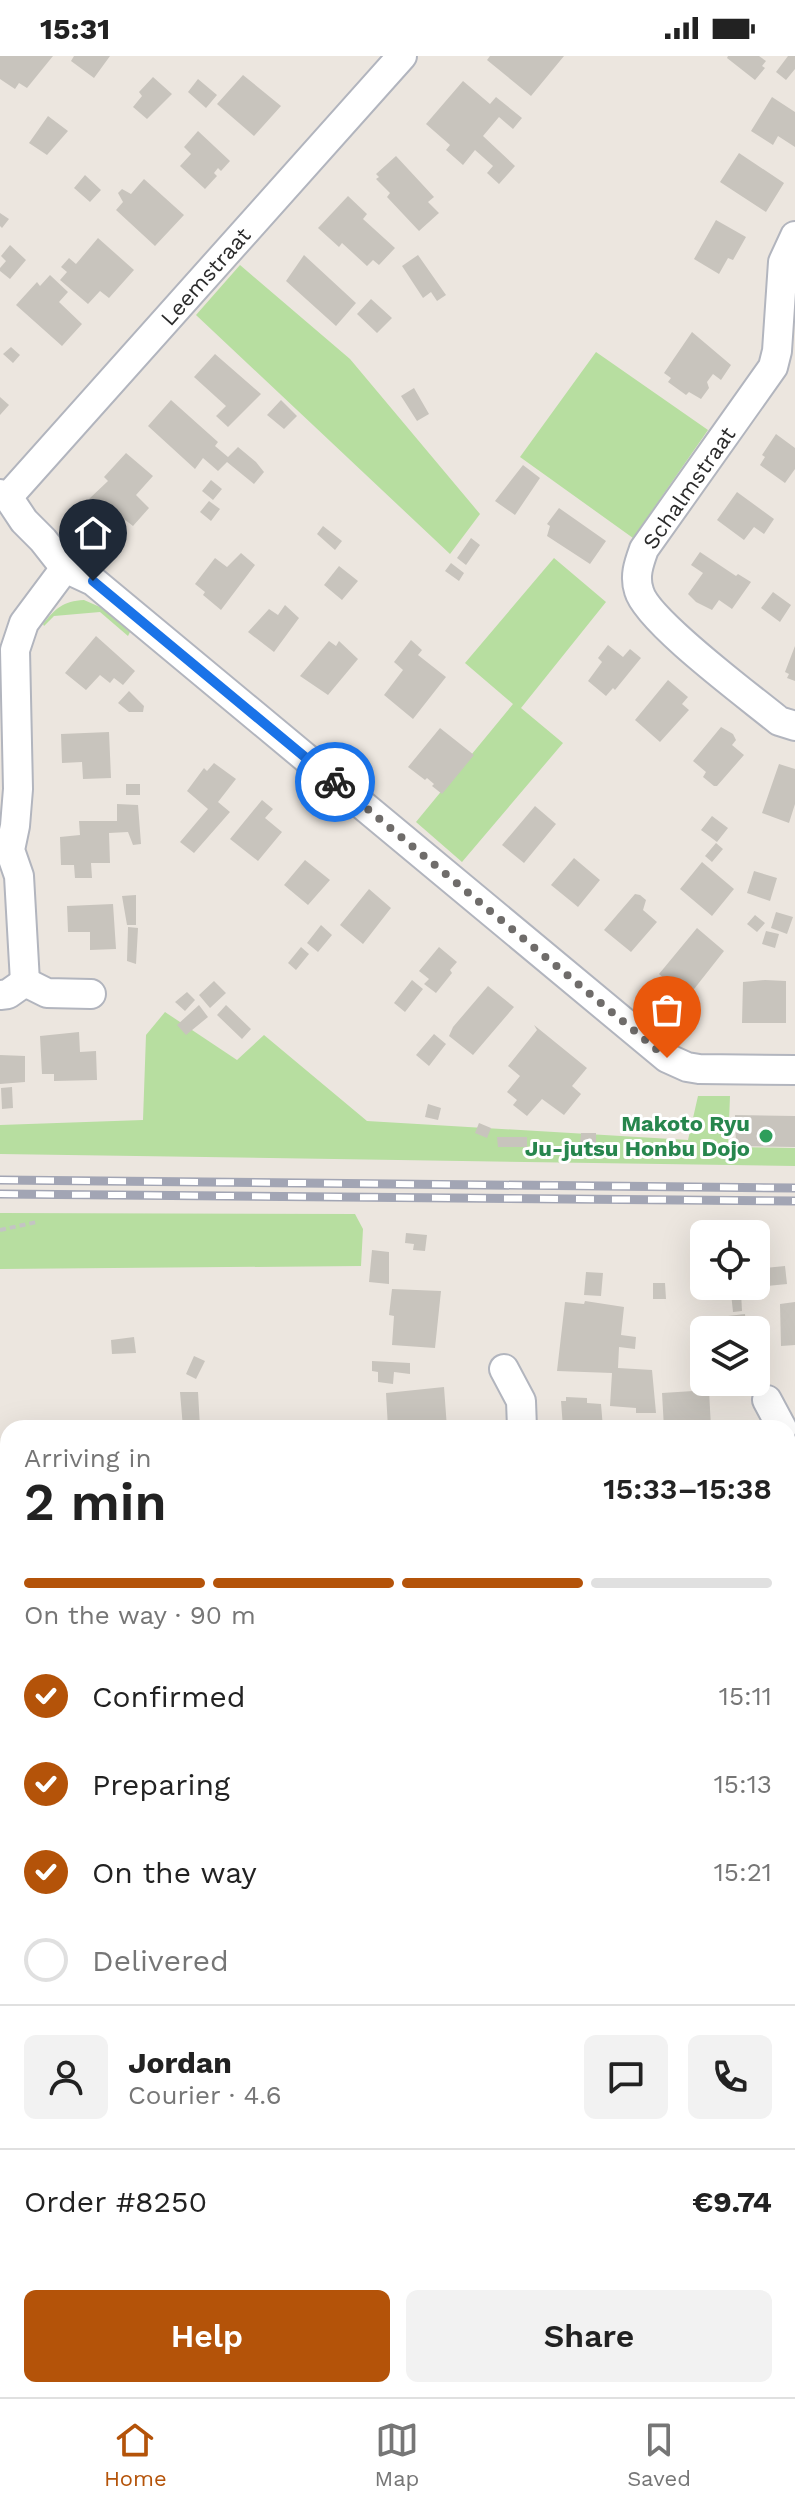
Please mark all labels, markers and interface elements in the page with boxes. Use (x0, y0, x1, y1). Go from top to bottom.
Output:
text: 15:31 (40, 11, 110, 46)
street label: Leemstraat (155, 222, 255, 330)
street label: Schalmstraat (638, 422, 740, 554)
pin (59, 499, 127, 581)
icon: home (71, 511, 115, 555)
courier (295, 742, 375, 822)
icon: bike (313, 760, 357, 804)
pin (633, 976, 701, 1058)
icon: bag (645, 988, 689, 1032)
place label: Makoto Ryu Ju-jutsu Honbu Dojo (525, 1111, 750, 1161)
marker: Makoto Ryu Ju-jutsu Honbu Dojo (757, 1127, 775, 1145)
map controls (690, 1220, 770, 1396)
button: locate (690, 1220, 770, 1300)
button: layers (690, 1316, 770, 1396)
text: Arriving in (24, 1443, 152, 1473)
text: 15:33–15:38 (603, 1471, 772, 1506)
text: 2 min (24, 1472, 167, 1533)
text: On the way · 90 m (24, 1600, 256, 1630)
icon: check (24, 1674, 68, 1718)
text: Confirmed (92, 1679, 246, 1714)
text: 15:11 (719, 1681, 772, 1711)
icon: check (24, 1762, 68, 1806)
text: Preparing (92, 1767, 230, 1802)
text: 15:13 (714, 1769, 772, 1799)
icon: check (24, 1850, 68, 1894)
text: On the way (92, 1855, 257, 1890)
text: 15:21 (714, 1857, 772, 1887)
text: Delivered (92, 1943, 229, 1978)
button: person (24, 2035, 108, 2119)
button: chat (584, 2035, 668, 2119)
button: phone (688, 2035, 772, 2119)
text: Jordan (128, 2045, 232, 2080)
text: Courier · 4.6 (128, 2080, 282, 2110)
text: Order #8250 (24, 2184, 207, 2219)
text: €9.74 (692, 2184, 772, 2219)
button: Help (24, 2290, 390, 2382)
button: Share (406, 2290, 772, 2382)
tab: Home (104, 2418, 167, 2491)
tab: Map (375, 2418, 419, 2491)
tab: Saved (627, 2418, 691, 2491)

